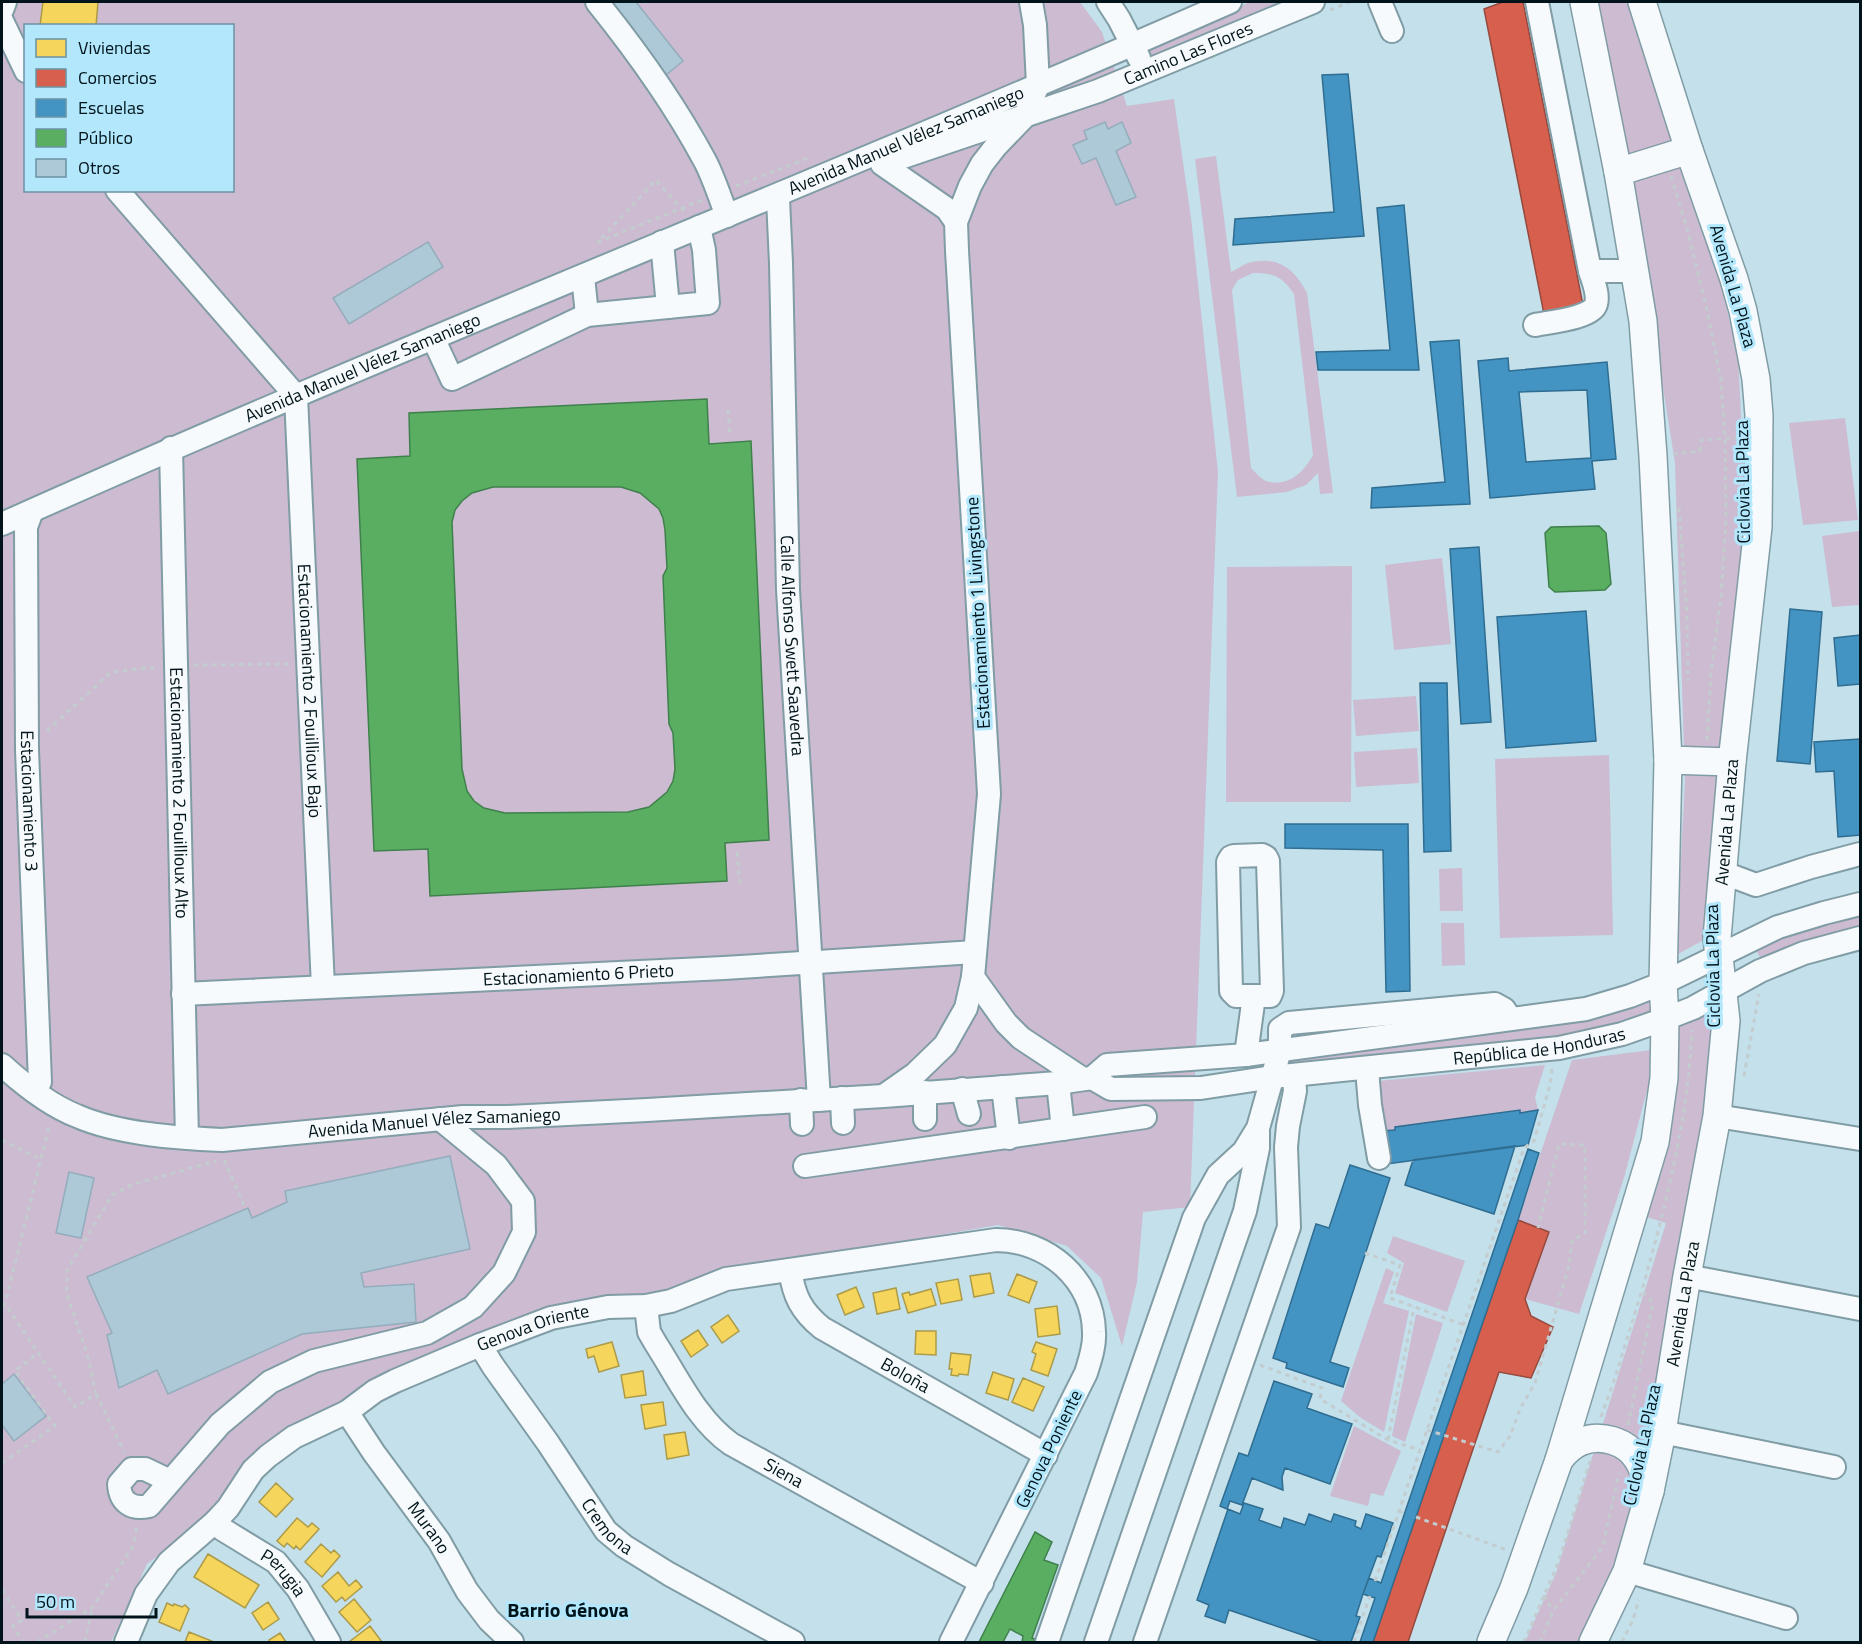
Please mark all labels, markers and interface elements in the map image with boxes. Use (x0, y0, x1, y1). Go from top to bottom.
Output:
street label: Camino Las Flores (1119, 14, 1257, 92)
legend (24, 24, 234, 192)
text: Viviendas (78, 34, 151, 61)
text: Comercios (78, 64, 157, 91)
street label: Avenida Manuel Vélez Samaniego (784, 79, 1028, 202)
text: Escuelas (78, 94, 144, 121)
text: Público (78, 124, 133, 151)
text: Otros (78, 154, 120, 181)
street label: Avenida La Plaza (1703, 221, 1764, 351)
street label: Avenida Manuel Vélez Samaniego (240, 306, 485, 429)
street label: Ciclovia La Plaza (1728, 420, 1757, 544)
street label: Estacionamiento 1 Livingstone (958, 496, 997, 730)
street label: Calle Alfonso Swett Saavedra (774, 535, 812, 757)
street label: Estacionamiento 2 Fouillioux Bajo (291, 563, 329, 819)
street label: Estacionamiento 2 Fouillioux Alto (163, 667, 196, 919)
street label: Estacionamiento 3 (14, 730, 46, 872)
street label: Avenida La Plaza (1708, 758, 1745, 887)
street label: Ciclovia La Plaza (1698, 904, 1727, 1028)
street label: Estacionamiento 6 Prieto (482, 956, 675, 993)
street label: República de Honduras (1452, 1020, 1628, 1072)
street label: Avenida Manuel Vélez Samaniego (307, 1100, 561, 1145)
street label: Avenida La Plaza (1659, 1239, 1706, 1369)
street label: Genova Oriente (473, 1297, 591, 1358)
street label: Boloña (876, 1350, 935, 1400)
street label: Ciclovia La Plaza (1615, 1382, 1668, 1508)
street label: Genova Poniente (1008, 1385, 1089, 1512)
street label: Siena (759, 1451, 808, 1495)
street label: Cremona (575, 1493, 638, 1561)
street label: Murano (401, 1496, 458, 1559)
street label: Perugia (256, 1542, 314, 1601)
scale bar (27, 1581, 156, 1619)
text: 50 m (36, 1588, 75, 1615)
district label: Barrio Génova (507, 1594, 629, 1625)

